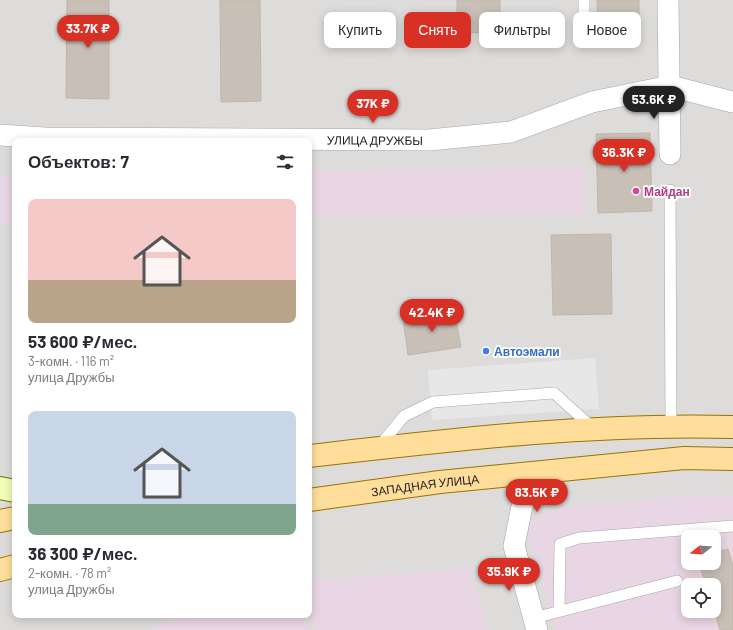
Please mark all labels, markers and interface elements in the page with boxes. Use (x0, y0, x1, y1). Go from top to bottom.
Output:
chip: Купить (324, 12, 396, 48)
chip: Снять (404, 12, 471, 48)
chip: Фильтры (479, 12, 565, 48)
chip: Новое (573, 12, 641, 48)
pin: 33.7K ₽ (51, 15, 125, 49)
text: 33.7K ₽ (66, 20, 110, 36)
pin: 53.6K ₽ (617, 86, 691, 120)
pin: 37K ₽ (345, 90, 401, 124)
text: 53.6K ₽ (632, 91, 676, 107)
text: 37K ₽ (356, 95, 390, 111)
street label: УЛИЦА ДРУЖБЫ (327, 132, 423, 148)
pin: 36.3K ₽ (587, 139, 661, 173)
text: 36.3K ₽ (602, 144, 646, 160)
text: Объектов: 7 (28, 151, 129, 171)
icon: filters (274, 151, 296, 173)
place label: Майдан (644, 184, 690, 199)
marker: Майдан (631, 186, 641, 196)
icon: home (126, 225, 198, 297)
pin: 42.4K ₽ (395, 299, 469, 333)
text: 42.4K ₽ (409, 304, 455, 320)
text: 53 600 ₽/мес. (28, 331, 137, 351)
place label: Автоэмали (494, 344, 560, 358)
marker: Автоэмали (481, 346, 491, 356)
text: 3-комн. · 116 m² (28, 353, 114, 369)
text: улица Дружбы (28, 369, 115, 385)
icon: home (126, 437, 198, 509)
street label: ЗАПАДНАЯ УЛИЦА (370, 471, 480, 498)
pin: 83.5K ₽ (500, 479, 574, 513)
text: 83.5K ₽ (515, 484, 559, 500)
north arrow (681, 530, 721, 570)
map controls (681, 530, 721, 618)
text: 36 300 ₽/мес. (28, 543, 137, 563)
pin: 35.9K ₽ (472, 558, 546, 592)
text: 35.9K ₽ (487, 563, 531, 579)
text: 2-комн. · 78 m² (28, 565, 111, 581)
button: locate (681, 578, 721, 618)
text: улица Дружбы (28, 581, 115, 597)

